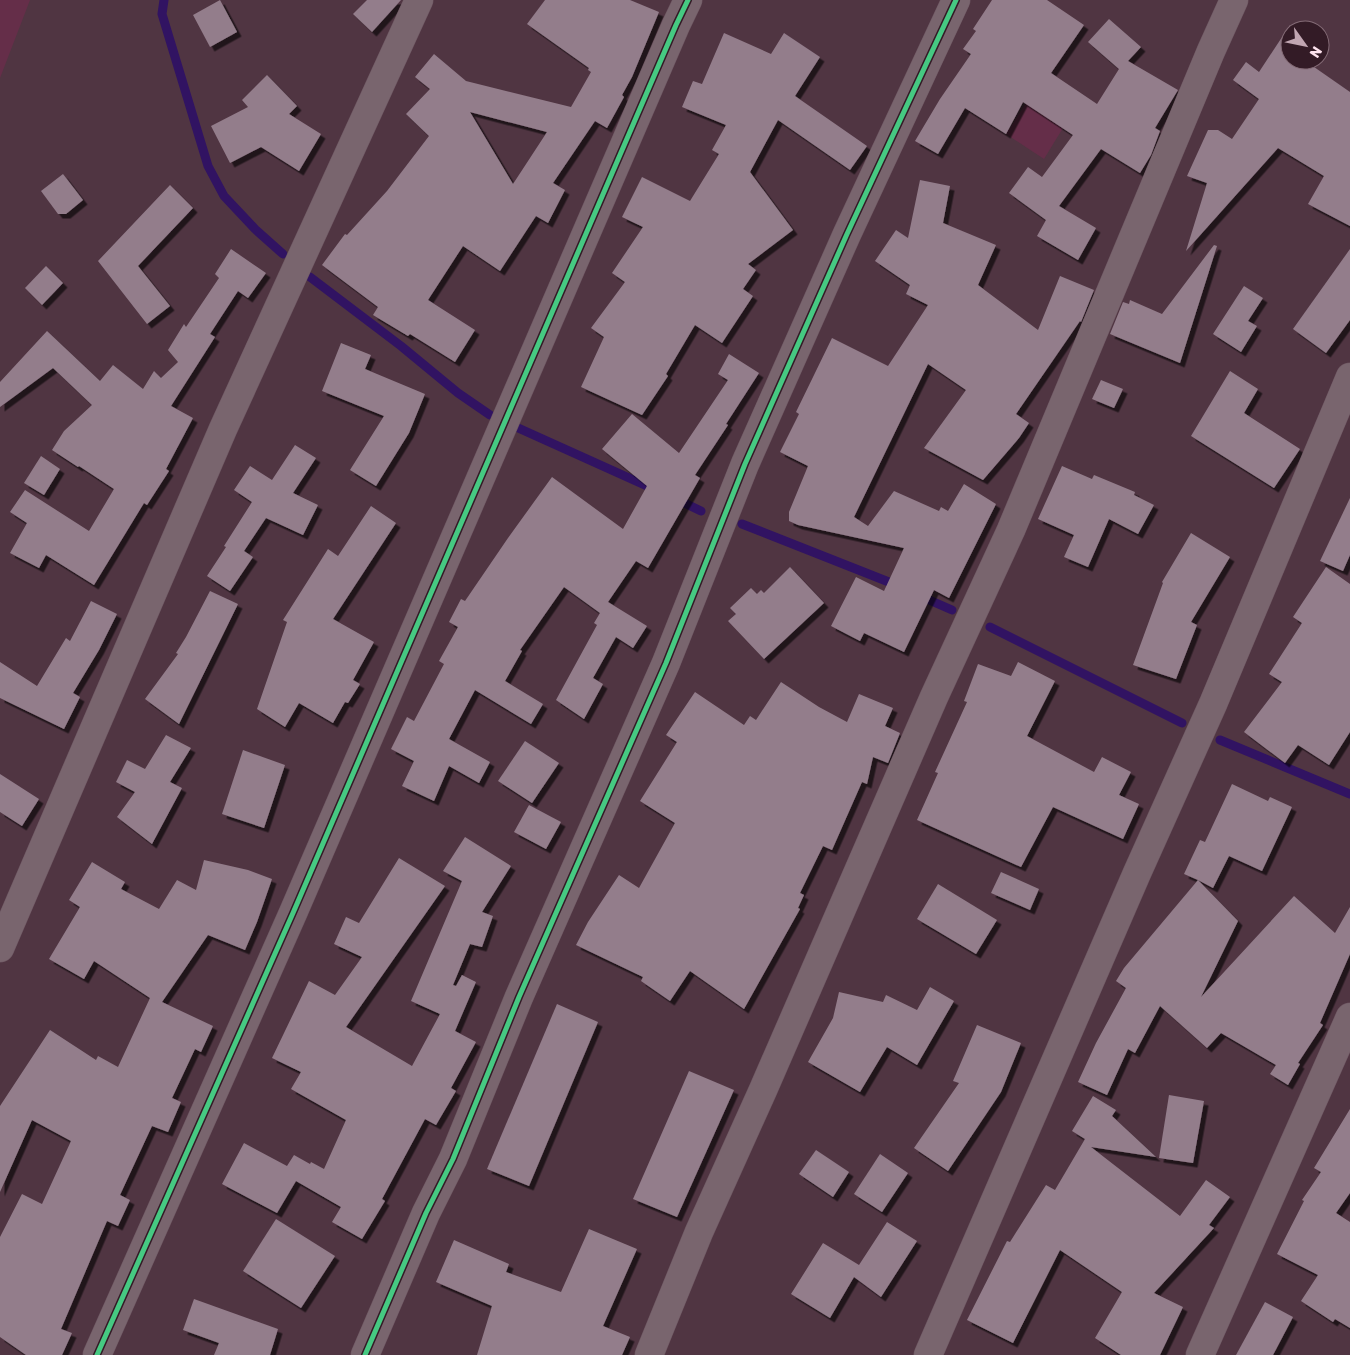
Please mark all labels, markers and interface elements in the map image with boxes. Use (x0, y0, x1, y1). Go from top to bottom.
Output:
north arrow (1280, 20, 1330, 70)
text: N (1306, 43, 1325, 61)

